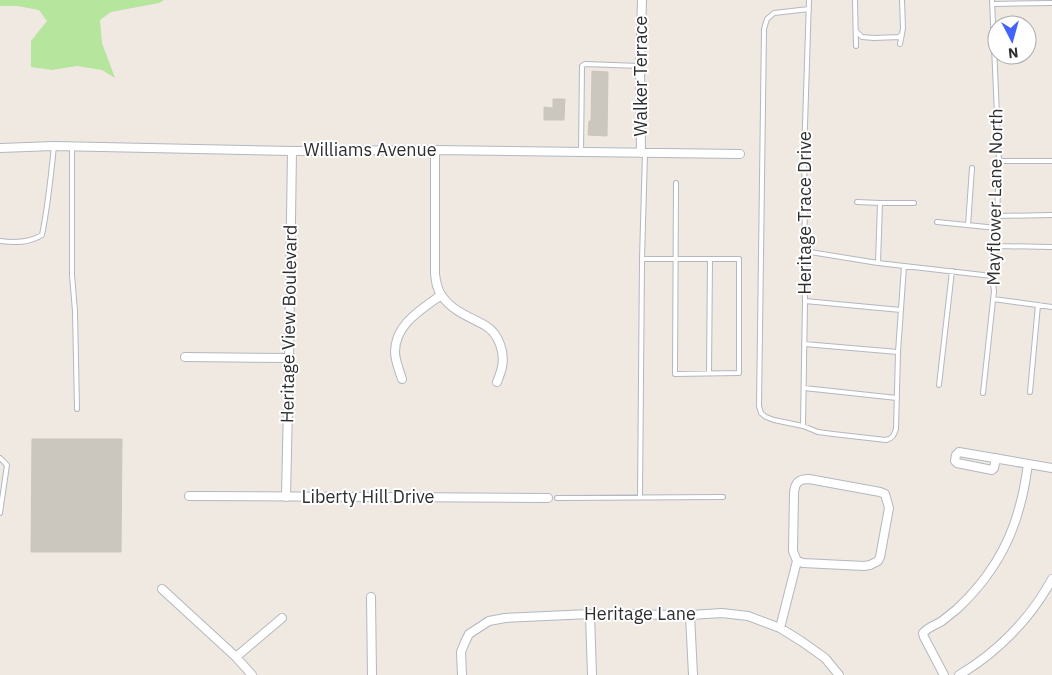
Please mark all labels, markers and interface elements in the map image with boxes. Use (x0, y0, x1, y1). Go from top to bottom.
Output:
street label: Walker Terrace (629, 15, 652, 136)
north arrow (987, 15, 1037, 65)
text: N (1007, 43, 1019, 62)
street label: Mayflower Lane North (981, 108, 1008, 286)
street label: Heritage Trace Drive (793, 131, 816, 295)
street label: Williams Avenue (303, 138, 437, 161)
street label: Heritage View Boulevard (275, 225, 302, 423)
street label: Liberty Hill Drive (301, 485, 435, 508)
street label: Heritage Lane (584, 602, 696, 625)

